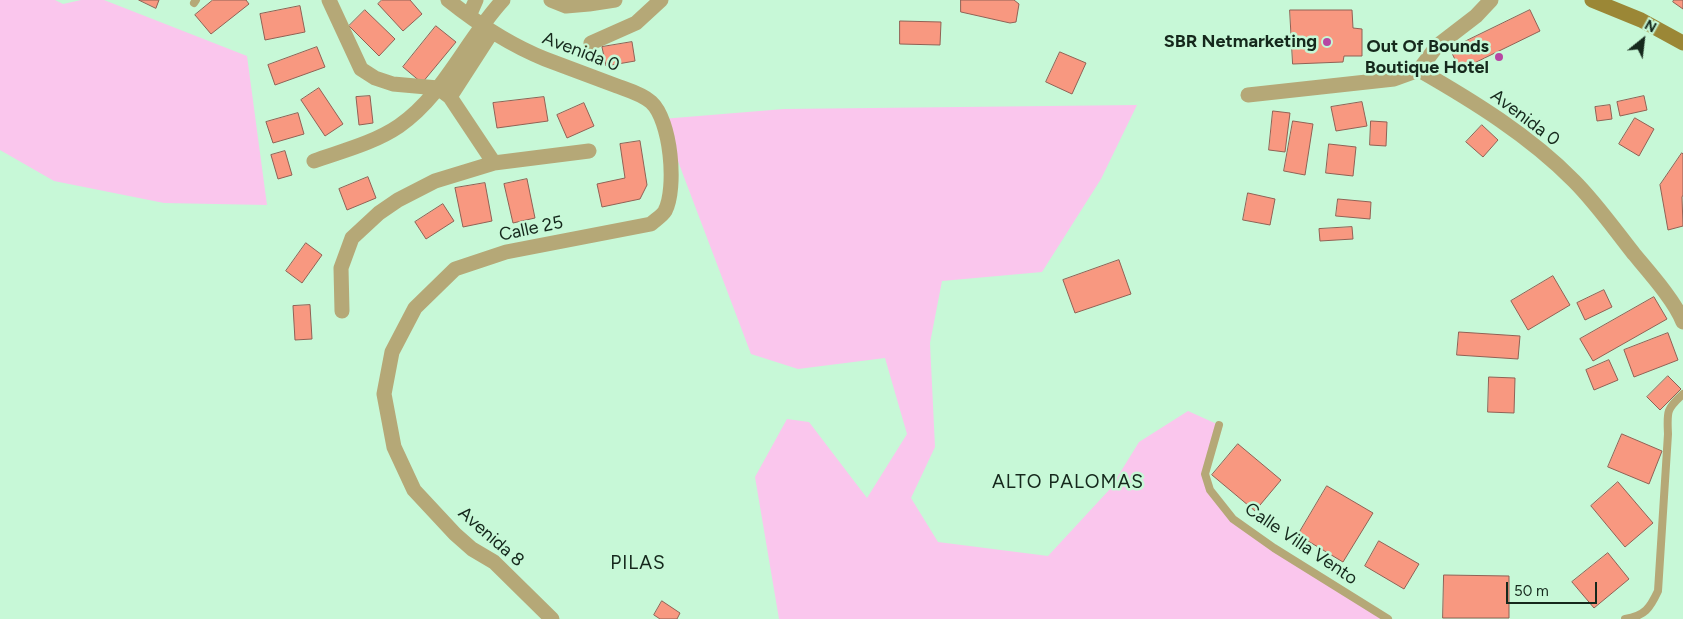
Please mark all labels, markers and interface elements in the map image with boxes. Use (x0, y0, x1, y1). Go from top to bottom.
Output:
north arrow (1618, 15, 1668, 65)
text: N (1642, 16, 1659, 36)
street label: Avenida 0 (539, 27, 623, 77)
place label: SBR Netmarketing (1164, 31, 1317, 53)
marker: SBR Netmarketing (1321, 36, 1333, 48)
place label: Out Of Bounds Boutique Hotel (1365, 36, 1489, 78)
marker: Out Of Bounds Boutique Hotel (1493, 51, 1505, 63)
street label: Avenida 0 (1486, 85, 1564, 151)
street label: Calle 25 (497, 212, 565, 246)
district label: ALTO PALOMAS (991, 471, 1145, 493)
street label: Calle Villa Vento (1241, 498, 1361, 590)
street label: Avenida 8 (454, 502, 528, 572)
district label: PILAS (610, 552, 666, 574)
scale bar (1508, 572, 1599, 604)
text: 50 m (1514, 582, 1549, 600)

